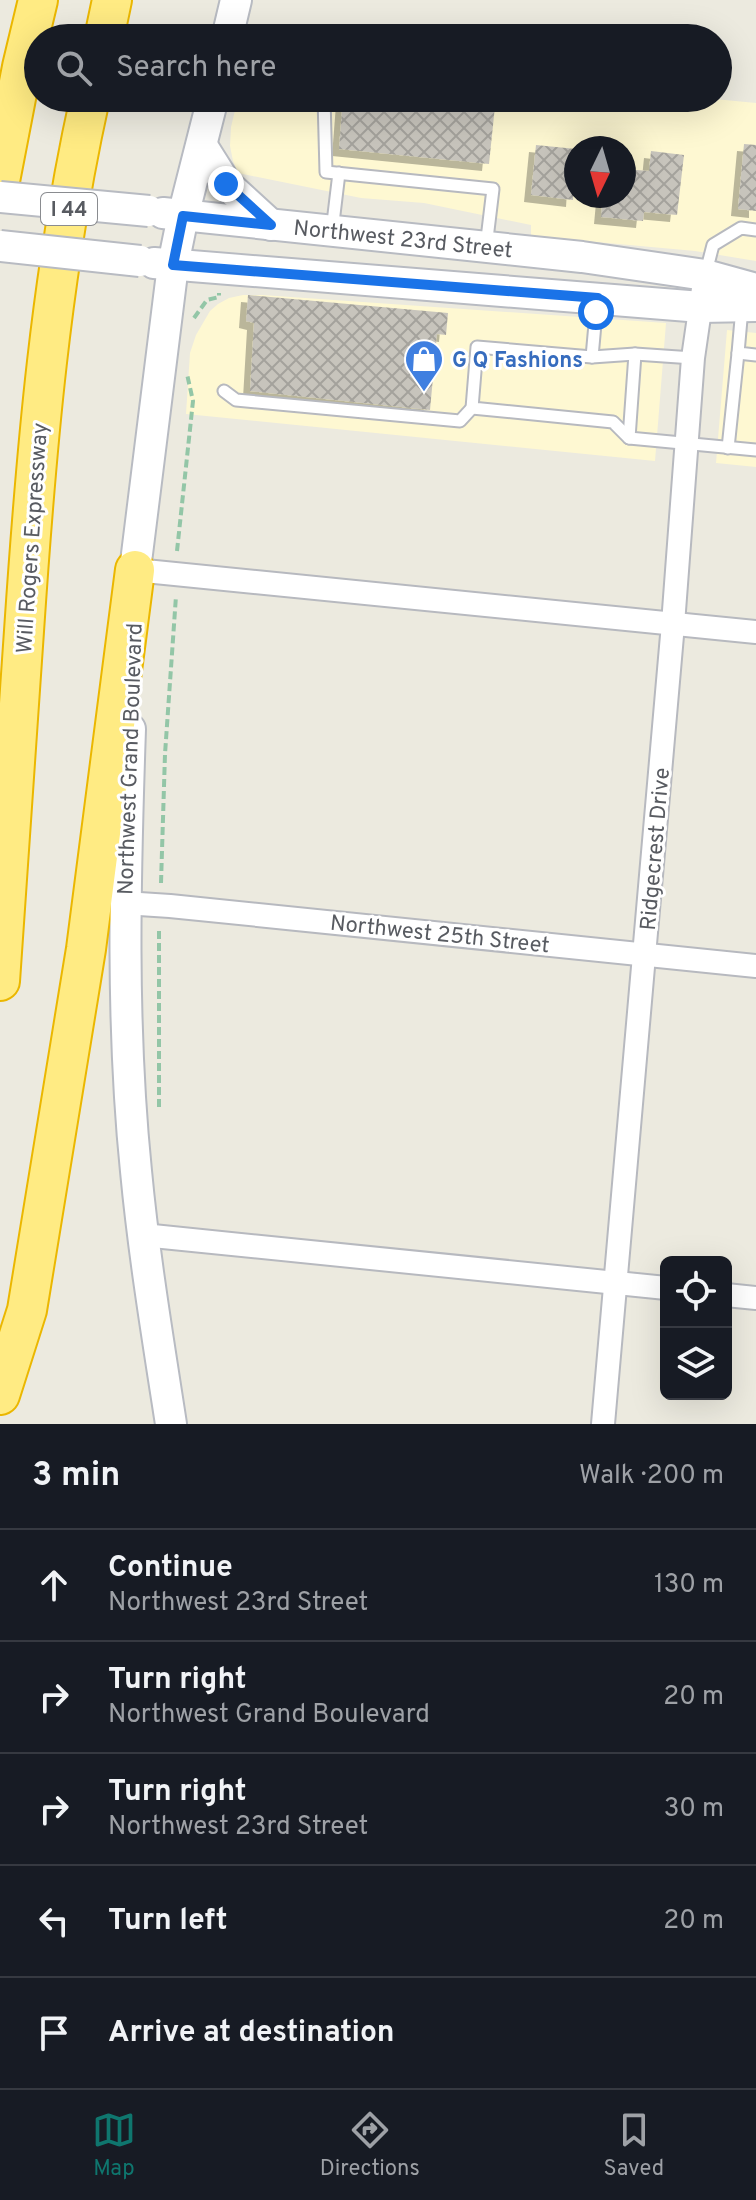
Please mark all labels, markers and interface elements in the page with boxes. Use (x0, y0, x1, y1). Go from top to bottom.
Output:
search box (24, 24, 732, 112)
icon: search (52, 46, 96, 90)
text: Search here (116, 50, 276, 87)
north arrow (564, 136, 636, 208)
route end (208, 166, 244, 202)
road number: I 44 (41, 193, 97, 225)
street label: Northwest 23rd Street (292, 216, 514, 265)
route start (578, 294, 614, 330)
shop icon: G Q Fashions (403, 338, 445, 393)
place label: G Q Fashions (452, 348, 583, 375)
street label: Will Rogers Expressway (12, 422, 55, 655)
street label: Northwest Grand Boulevard (113, 623, 150, 896)
street label: Ridgecrest Drive (636, 767, 677, 932)
street label: Northwest 25th Street (329, 911, 551, 960)
map controls (660, 1256, 732, 1400)
button: locate (660, 1256, 732, 1328)
button: layers (660, 1328, 732, 1400)
text: 3 min (32, 1455, 120, 1498)
text: Walk · 200 m (579, 1460, 724, 1493)
text: Continue (108, 1550, 233, 1587)
icon: ahead (32, 1563, 76, 1607)
text: 130 m (654, 1569, 724, 1602)
text: Northwest 23rd Street (108, 1587, 368, 1620)
text: Turn right (108, 1662, 246, 1699)
icon: right (32, 1675, 76, 1719)
text: 20 m (663, 1681, 724, 1714)
text: Northwest Grand Boulevard (108, 1699, 430, 1732)
text: Turn right (108, 1774, 246, 1811)
icon: right (32, 1787, 76, 1831)
text: 30 m (664, 1793, 724, 1826)
text: Northwest 23rd Street (108, 1811, 368, 1844)
icon: left (32, 1899, 76, 1943)
text: Turn left (108, 1903, 228, 1940)
text: 20 m (663, 1905, 724, 1938)
icon: arrive (32, 2011, 76, 2055)
text: Arrive at destination (108, 2015, 394, 2052)
tab: Map (92, 2108, 136, 2183)
tab: Directions (320, 2108, 420, 2183)
tab: Saved (604, 2108, 664, 2183)

